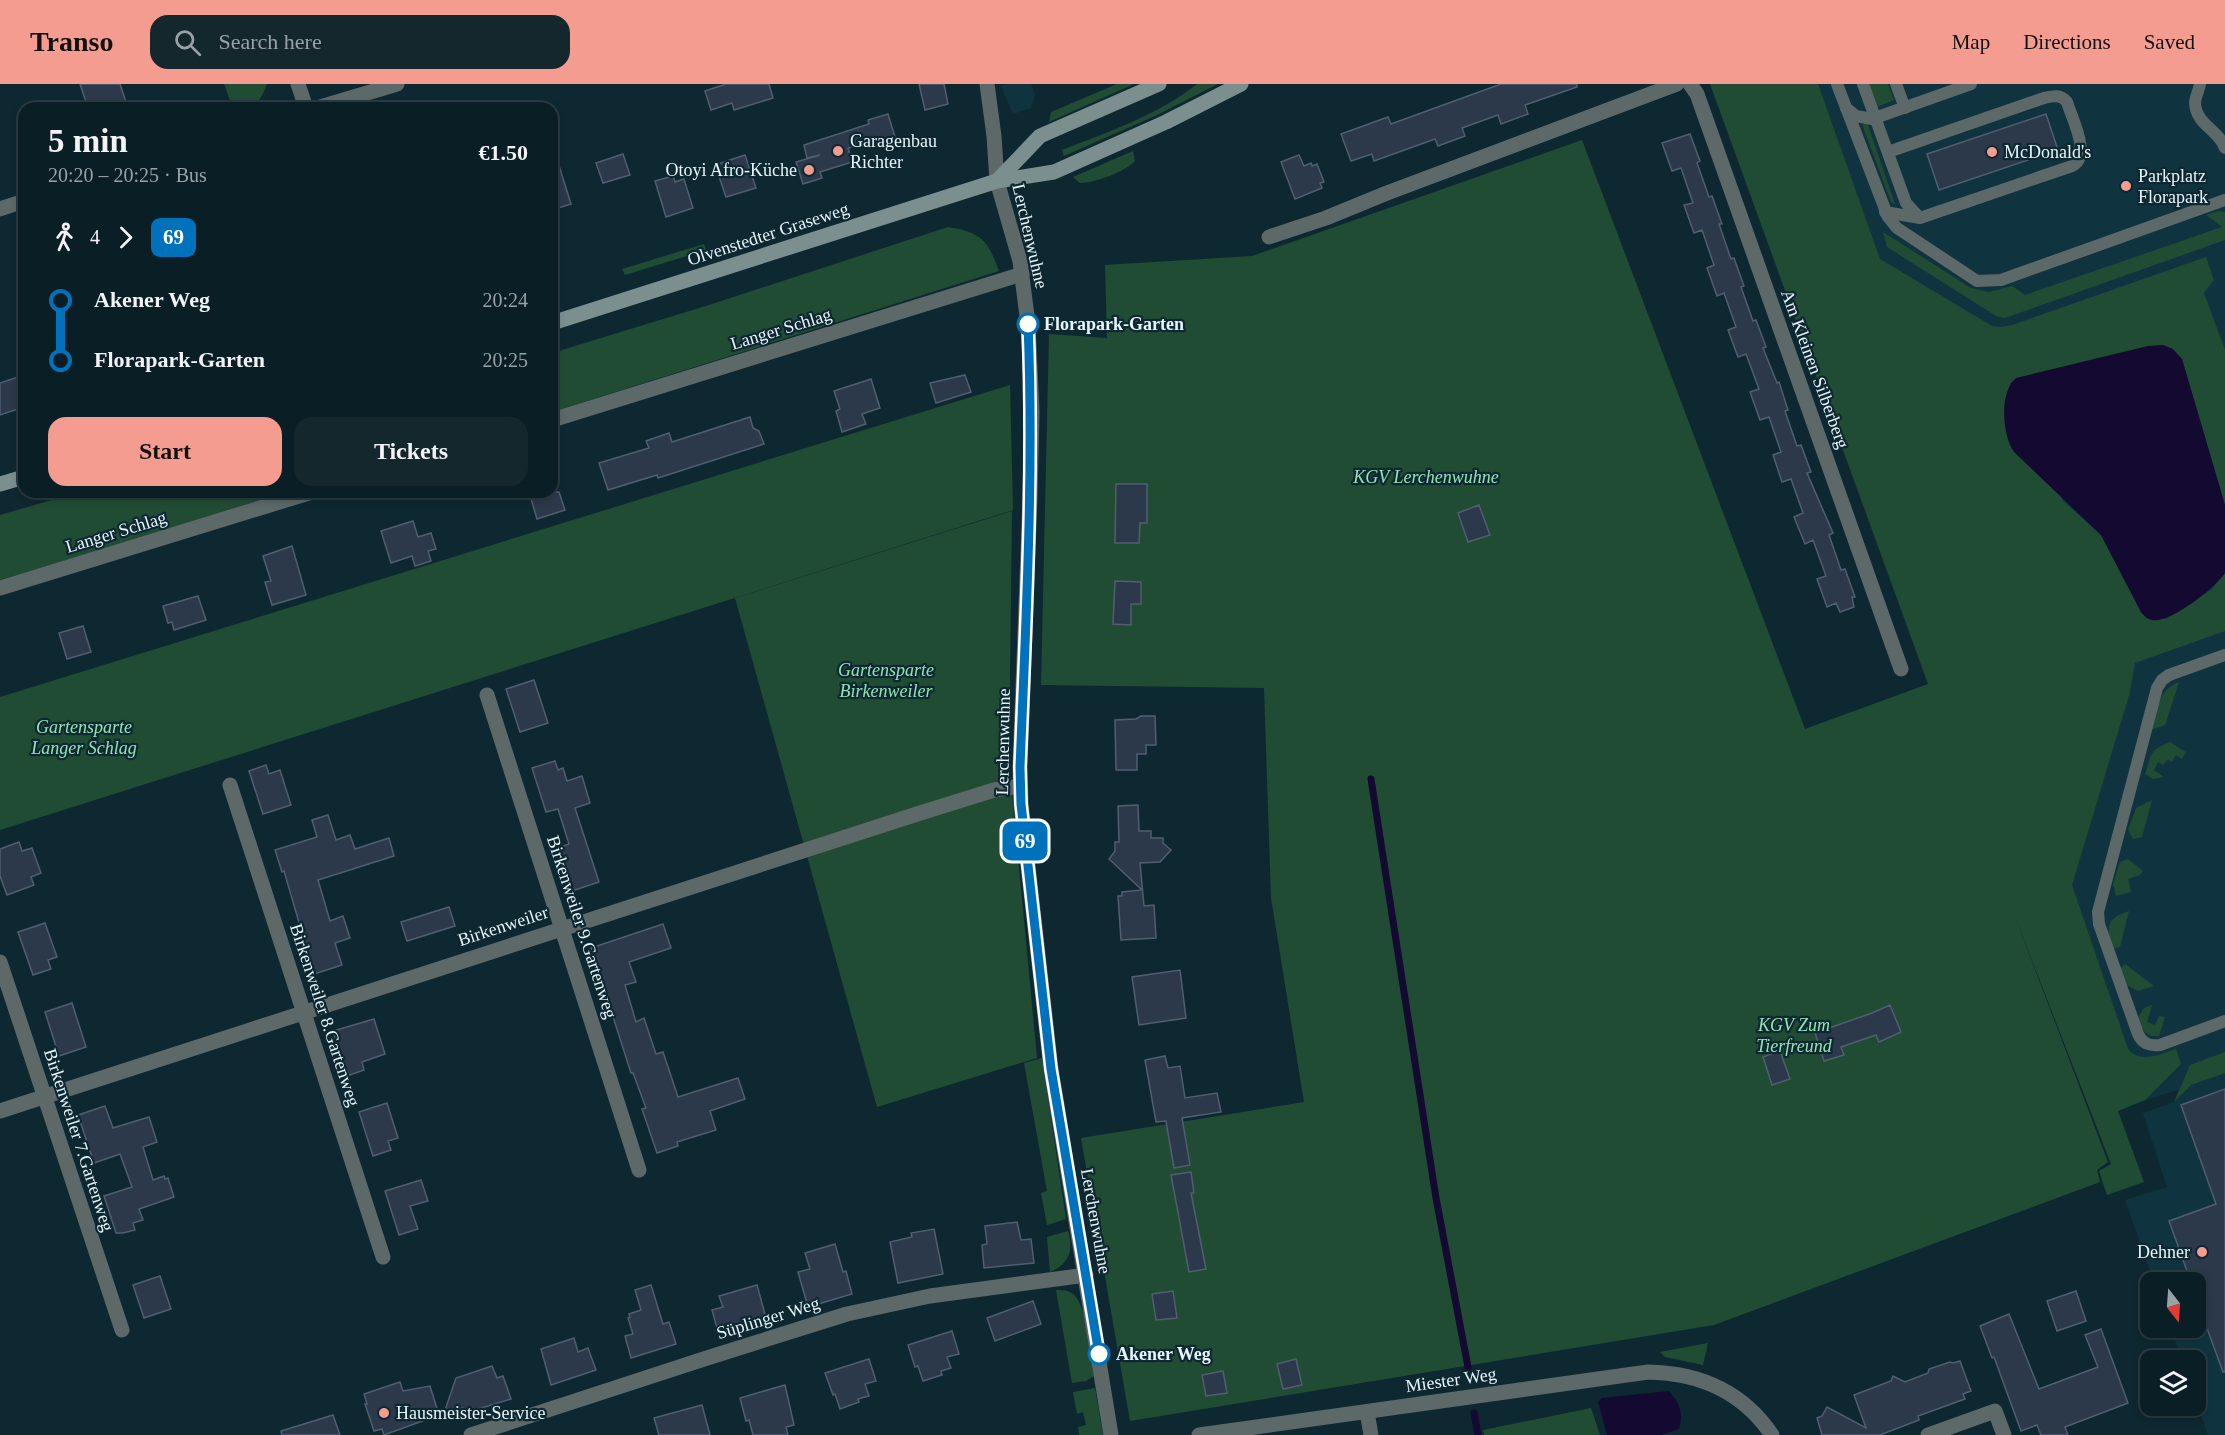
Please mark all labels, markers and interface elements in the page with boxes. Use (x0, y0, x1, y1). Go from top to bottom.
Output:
search box (150, 15, 570, 69)
text: Transo (30, 26, 114, 57)
icon: search (171, 26, 204, 59)
text: Search here (219, 29, 322, 54)
text: Map (1952, 30, 1990, 54)
text: Directions (2023, 30, 2111, 54)
text: Saved (2144, 30, 2195, 54)
text: 5 min (48, 123, 128, 159)
place label: Garagenbau Richter (850, 131, 937, 172)
text: €1.50 (479, 140, 528, 165)
place label: McDonald's (2004, 142, 2091, 162)
marker: Garagenbau Richter (831, 144, 845, 158)
marker: McDonald's (1985, 145, 1999, 159)
place label: Otoyi Afro-Küche (666, 160, 797, 180)
marker: Otoyi Afro-Küche (802, 163, 816, 177)
text: 20:20 – 20:25 · Bus (48, 164, 207, 186)
place label: Parkplatz Florapark (2138, 166, 2208, 207)
marker: Parkplatz Florapark (2119, 179, 2133, 193)
street label: Lerchenwuhne (1008, 182, 1052, 290)
street label: Olvenstedter Graseweg (685, 198, 851, 270)
icon: walk (48, 221, 81, 254)
icon: forward (109, 221, 142, 254)
text: 69 (163, 225, 184, 249)
text: 4 (90, 226, 100, 248)
text: Akener Weg (94, 287, 210, 312)
street label: Am Kleinen Silberberg (1777, 287, 1853, 451)
text: 20:24 (482, 289, 528, 311)
street label: Langer Schlag (728, 304, 834, 354)
marker: Florapark-Garten (1017, 313, 1039, 335)
place label: Florapark-Garten (1044, 314, 1184, 334)
text: Florapark-Garten (94, 347, 265, 372)
text: 20:25 (482, 349, 528, 371)
button: Start (48, 417, 282, 486)
button: Tickets (294, 417, 528, 486)
park label: KGV Lerchenwuhne (1352, 467, 1499, 487)
street label: Langer Schlag (63, 507, 169, 557)
park label: Gartensparte Birkenweiler (838, 660, 934, 701)
street label: Lerchenwuhne (992, 688, 1014, 796)
park label: Gartensparte Langer Schlag (30, 717, 137, 758)
line badge: 69 (998, 822, 1052, 861)
text: 69 (1015, 829, 1036, 853)
street label: Birkenweiler 9.Gartenweg (543, 833, 621, 1021)
street label: Birkenweiler (455, 902, 551, 950)
street label: Birkenweiler 8.Gartenweg (286, 921, 364, 1109)
park label: KGV Zum Tierfreund (1756, 1015, 1833, 1056)
street label: Birkenweiler 7.Gartenweg (40, 1046, 118, 1234)
street label: Lerchenwuhne (1077, 1167, 1115, 1275)
place label: Dehner (2137, 1242, 2190, 1262)
marker: Dehner (2195, 1245, 2209, 1259)
north arrow (2140, 1272, 2206, 1338)
map controls (2140, 1272, 2206, 1416)
street label: Süplinger Weg (714, 1293, 822, 1343)
marker: Akener Weg (1088, 1343, 1110, 1365)
place label: Akener Weg (1116, 1344, 1211, 1364)
button: layers (2140, 1350, 2206, 1416)
street label: Miester Weg (1404, 1364, 1498, 1396)
place label: Hausmeister-Service (396, 1403, 546, 1423)
marker: Hausmeister-Service (377, 1406, 391, 1420)

